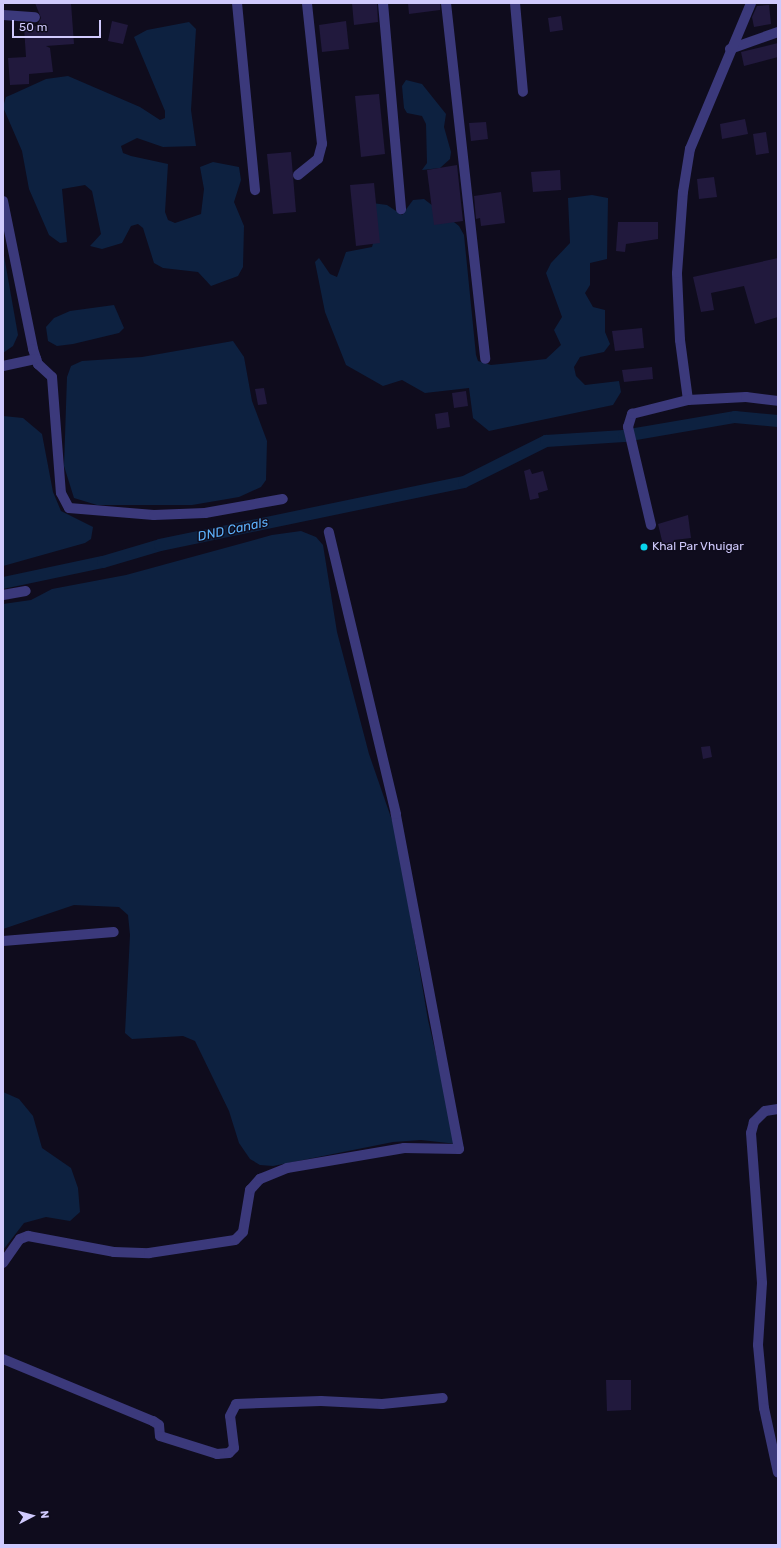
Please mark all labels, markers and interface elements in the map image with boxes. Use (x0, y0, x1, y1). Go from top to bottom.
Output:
scale bar (14, 12, 103, 38)
text: 50 m (19, 20, 47, 34)
water label: DND Canals (196, 515, 270, 545)
place label: Khal Par Vhuigar (652, 540, 744, 554)
marker: Khal Par Vhuigar (639, 542, 649, 552)
north arrow (12, 1496, 52, 1536)
text: N (38, 1510, 51, 1519)

